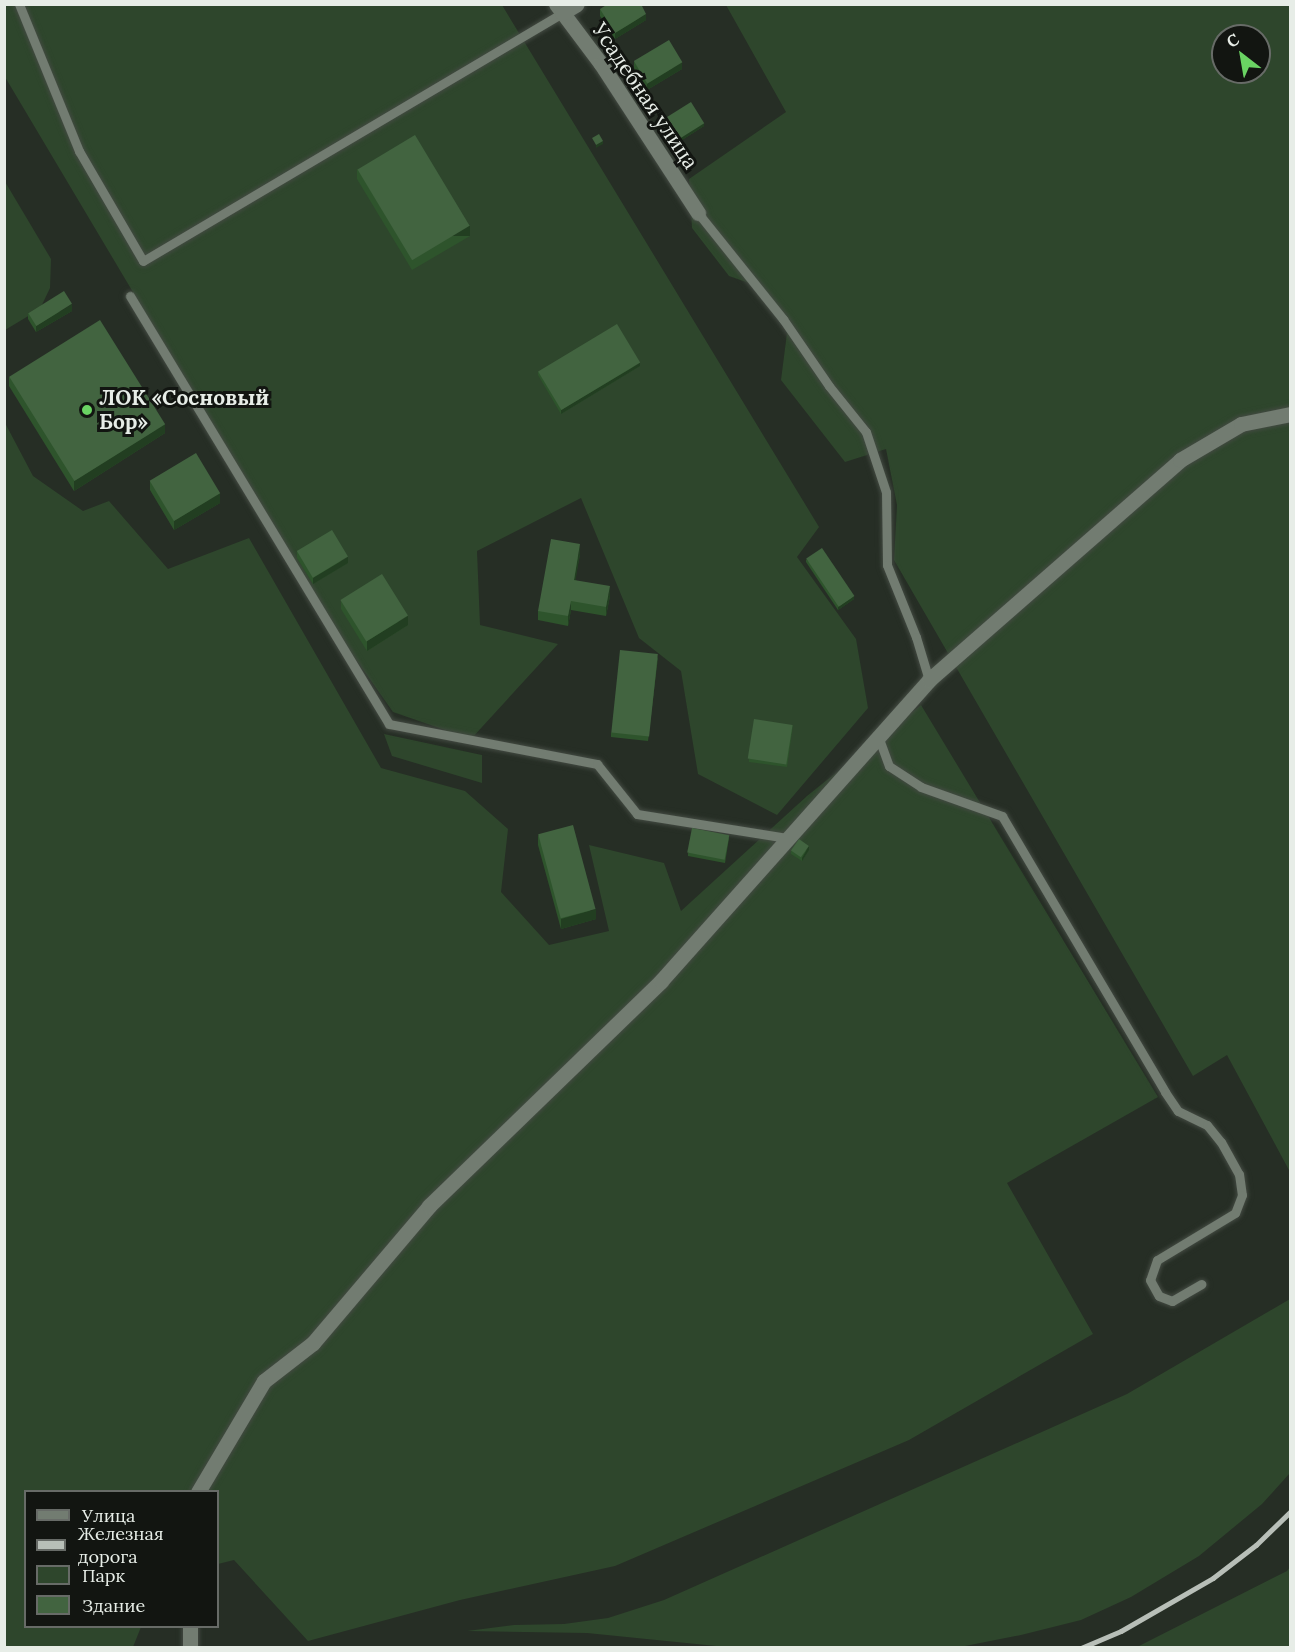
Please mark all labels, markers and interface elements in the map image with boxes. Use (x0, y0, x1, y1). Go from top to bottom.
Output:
street label: Усадебная улица (587, 18, 703, 174)
north arrow (1211, 24, 1271, 84)
text: С (1223, 29, 1243, 52)
place label: ЛОК «Сосновый Бор» (99, 385, 269, 435)
marker: ЛОК «Сосновый Бор» (80, 403, 94, 417)
legend (24, 1490, 219, 1628)
text: Улица (82, 1504, 135, 1527)
text: Железная дорога (78, 1522, 164, 1568)
text: Парк (82, 1564, 125, 1587)
text: Здание (82, 1594, 145, 1617)

